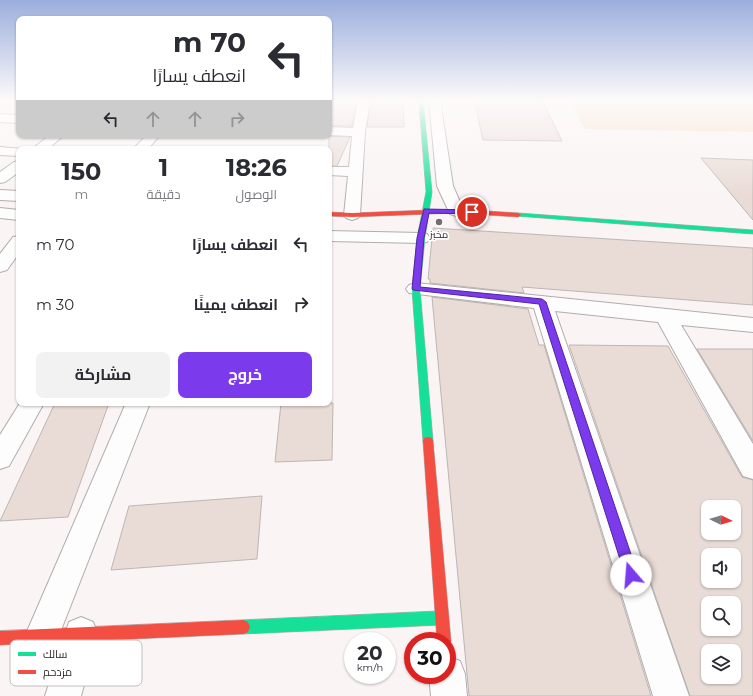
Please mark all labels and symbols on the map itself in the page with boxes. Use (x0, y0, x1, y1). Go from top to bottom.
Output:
pin (455, 195, 489, 229)
marker: مخبز (434, 217, 444, 227)
place label: مخبز (429, 228, 448, 241)
north arrow (701, 500, 741, 540)
position arrow (610, 554, 652, 596)
speed limit sign: 30 (404, 632, 456, 684)
legend (10, 640, 142, 686)
text: سالك (43, 647, 67, 661)
text: مزدحم (43, 665, 72, 680)

